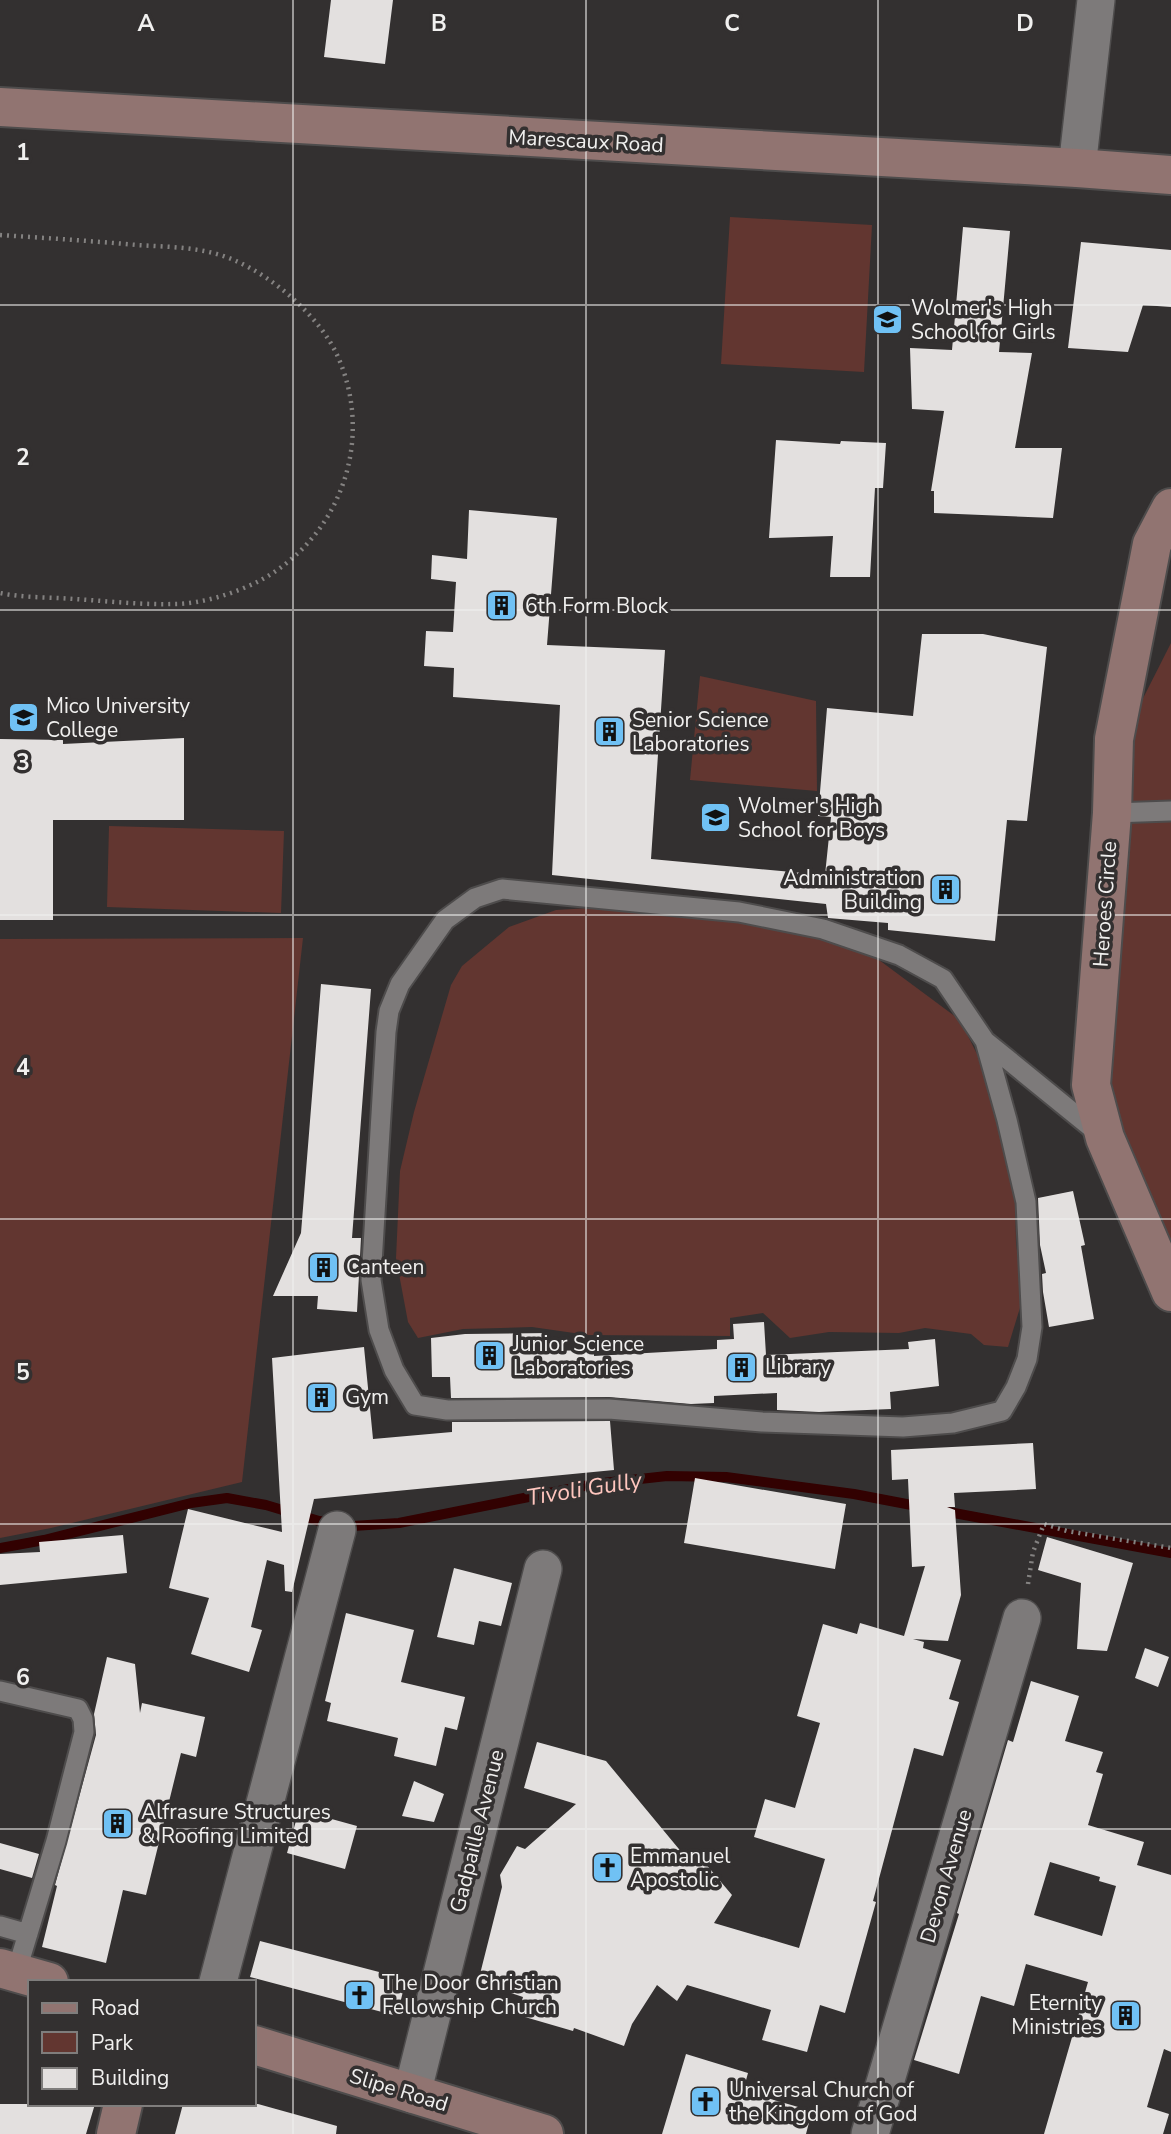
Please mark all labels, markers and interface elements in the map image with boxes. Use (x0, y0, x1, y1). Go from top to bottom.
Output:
text: A (137, 8, 155, 39)
text: B (431, 8, 447, 39)
text: C (724, 8, 740, 39)
text: D (1016, 8, 1034, 39)
street label: Marescaux Road (508, 123, 664, 159)
text: 1 (16, 137, 30, 168)
place label: Wolmer's High School for Girls (911, 294, 1056, 346)
school or university icon: Wolmer's High School for Girls (871, 303, 905, 337)
text: 2 (16, 442, 30, 473)
building icon: 6th Form Block (485, 589, 519, 623)
place label: 6th Form Block (525, 592, 669, 620)
place label: Mico University College (46, 692, 190, 744)
school or university icon: Mico University College (6, 701, 40, 735)
place label: Senior Science Laboratories (632, 706, 769, 758)
building icon: Senior Science Laboratories (592, 715, 626, 749)
text: 3 (16, 747, 30, 778)
place label: Wolmer's High School for Boys (738, 792, 885, 844)
school or university icon: Wolmer's High School for Boys (698, 801, 732, 835)
street label: Heroes Circle (1087, 840, 1123, 968)
place label: Administration Building (783, 864, 922, 916)
building icon: Administration Building (928, 873, 962, 907)
text: 4 (16, 1052, 30, 1083)
building icon: Canteen (306, 1250, 340, 1284)
place label: Canteen (346, 1253, 424, 1281)
place label: Junior Science Laboratories (512, 1330, 644, 1382)
building icon: Junior Science Laboratories (473, 1339, 507, 1373)
building icon: Library (725, 1350, 759, 1384)
place label: Library (765, 1353, 831, 1381)
text: 5 (16, 1357, 30, 1388)
building icon: Gym (305, 1380, 339, 1414)
place label: Gym (345, 1383, 389, 1411)
water label: Tivoli Gully (524, 1464, 645, 1513)
text: 6 (16, 1662, 30, 1693)
street label: Gadpaille Avenue (443, 1746, 511, 1916)
place label: Alfrasure Structures & Roofing Limited (141, 1798, 331, 1850)
street label: Devon Avenue (914, 1806, 978, 1946)
building icon: Alfrasure Structures & Roofing Limited (101, 1807, 135, 1841)
place label: Emmanuel Apostolic (630, 1842, 731, 1894)
church icon: Emmanuel Apostolic (590, 1851, 624, 1885)
place label: The Door Christian Fellowship Church (382, 1969, 559, 2021)
church icon: The Door Christian Fellowship Church (342, 1978, 376, 2012)
legend (28, 1980, 256, 2106)
place label: Eternity Ministries (1011, 1989, 1102, 2041)
text: Road (91, 1994, 140, 2022)
building icon: Eternity Ministries (1108, 1998, 1142, 2032)
text: Park (91, 2029, 133, 2057)
street label: Slipe Road (346, 2062, 452, 2118)
text: Building (91, 2064, 169, 2092)
place label: Universal Church of the Kingdom of God (729, 2076, 918, 2128)
church icon: Universal Church of the Kingdom of God (689, 2085, 723, 2119)

